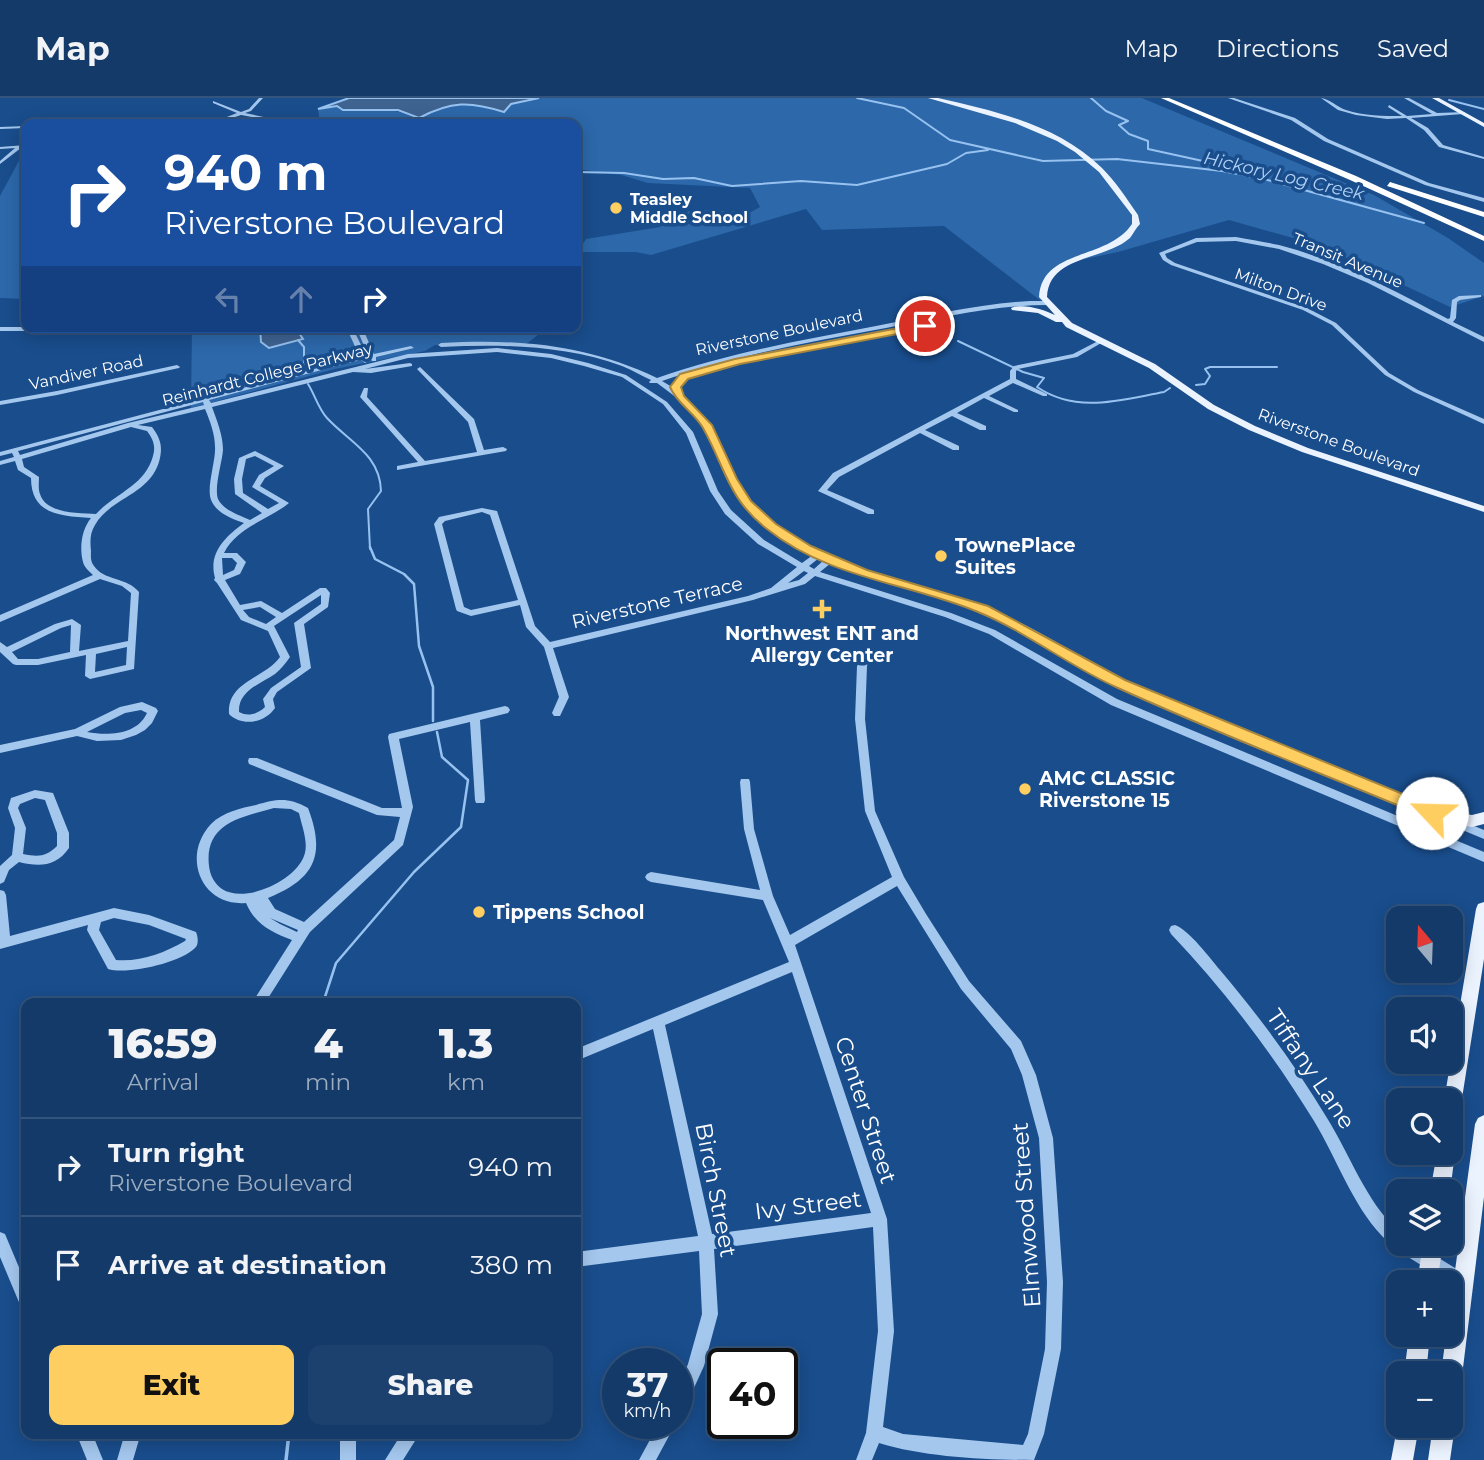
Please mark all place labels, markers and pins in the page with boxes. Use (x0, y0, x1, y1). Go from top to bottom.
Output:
place label: Teasley Middle School (630, 190, 748, 227)
marker: Teasley Middle School (608, 200, 624, 216)
pin (895, 296, 955, 356)
place label: TownePlace Suites (955, 534, 1075, 579)
marker: TownePlace Suites (933, 548, 949, 564)
marker: Northwest ENT and Allergy Center (812, 599, 832, 619)
place label: Northwest ENT and Allergy Center (725, 622, 919, 667)
place label: AMC CLASSIC Riverstone 15 (1038, 767, 1175, 812)
marker: AMC CLASSIC Riverstone 15 (1017, 781, 1033, 797)
place label: Tippens School (493, 901, 644, 924)
marker: Tippens School (471, 904, 487, 920)

